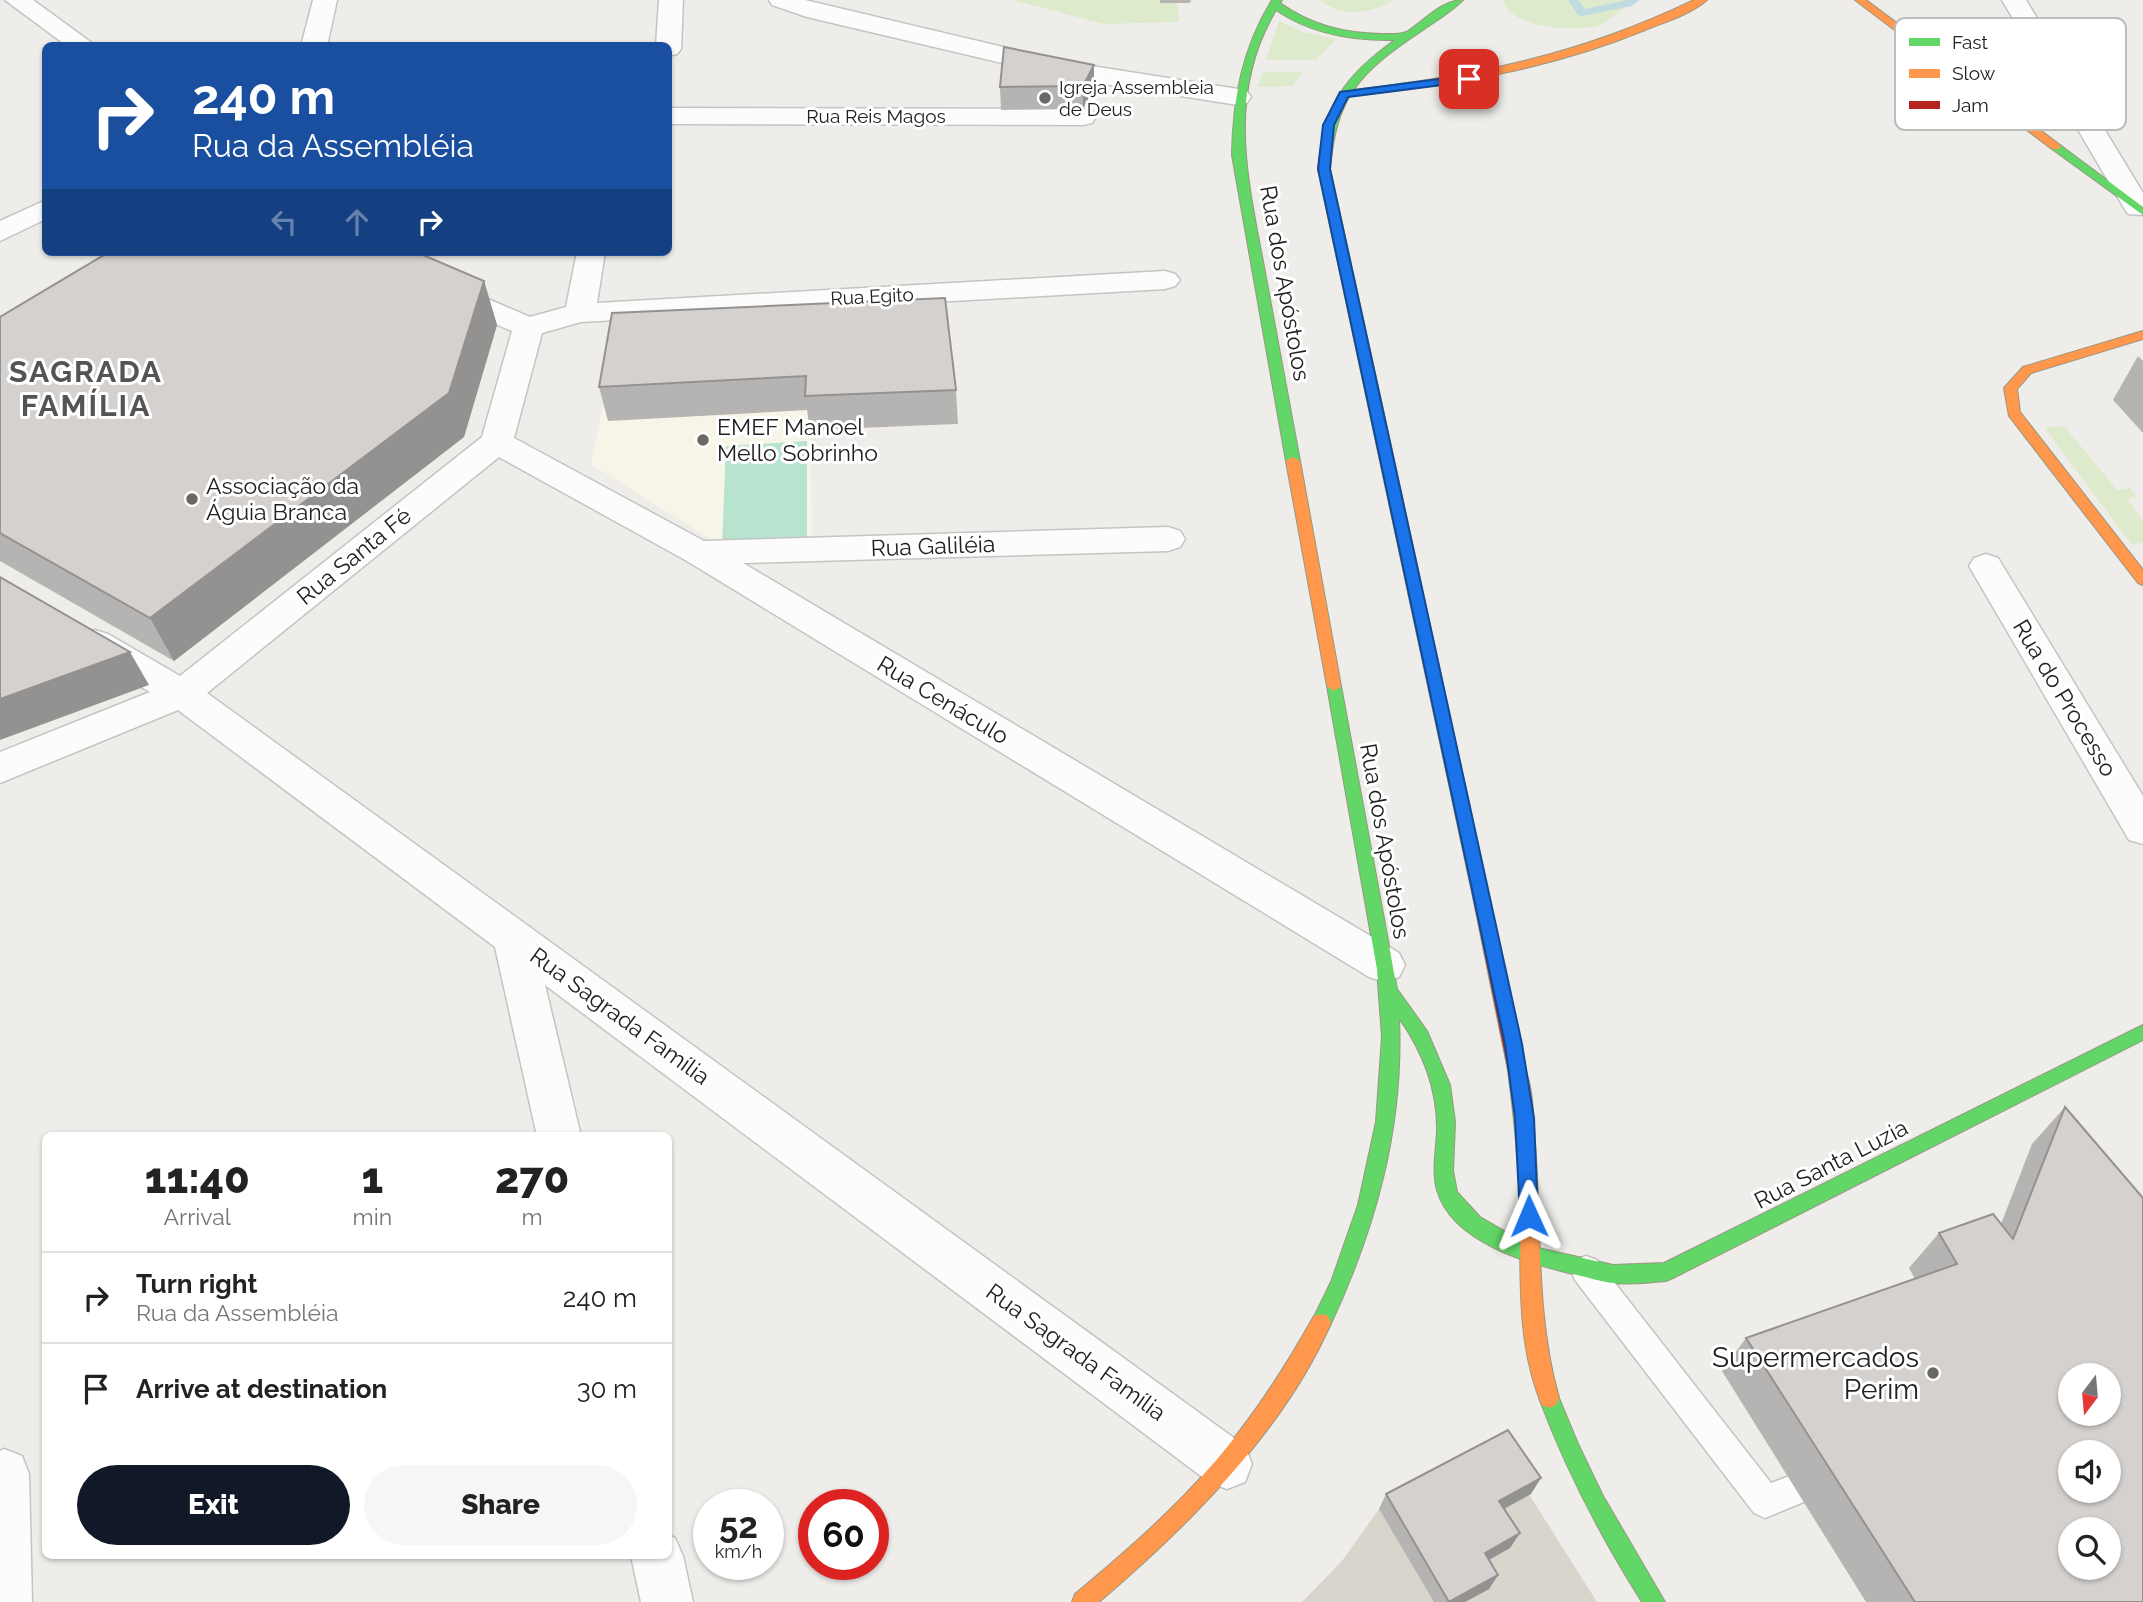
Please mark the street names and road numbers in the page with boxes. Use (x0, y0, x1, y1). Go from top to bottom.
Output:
street label: Rua Reis Magos (806, 105, 946, 127)
street label: Rua dos Apóstolos (1255, 183, 1316, 383)
street label: Rua Egito (830, 283, 914, 309)
street label: Rua Santa Fé (291, 501, 416, 610)
street label: Rua Galiléia (870, 530, 996, 561)
street label: Rua do Processo (2008, 614, 2123, 781)
street label: Rua Cenáculo (873, 650, 1014, 749)
street label: Rua dos Apóstolos (1355, 741, 1416, 941)
street label: Rua Sagrada Família (525, 941, 715, 1090)
street label: Rua Santa Luzia (1749, 1113, 1912, 1214)
street label: Rua Sagrada Família (981, 1277, 1171, 1426)

